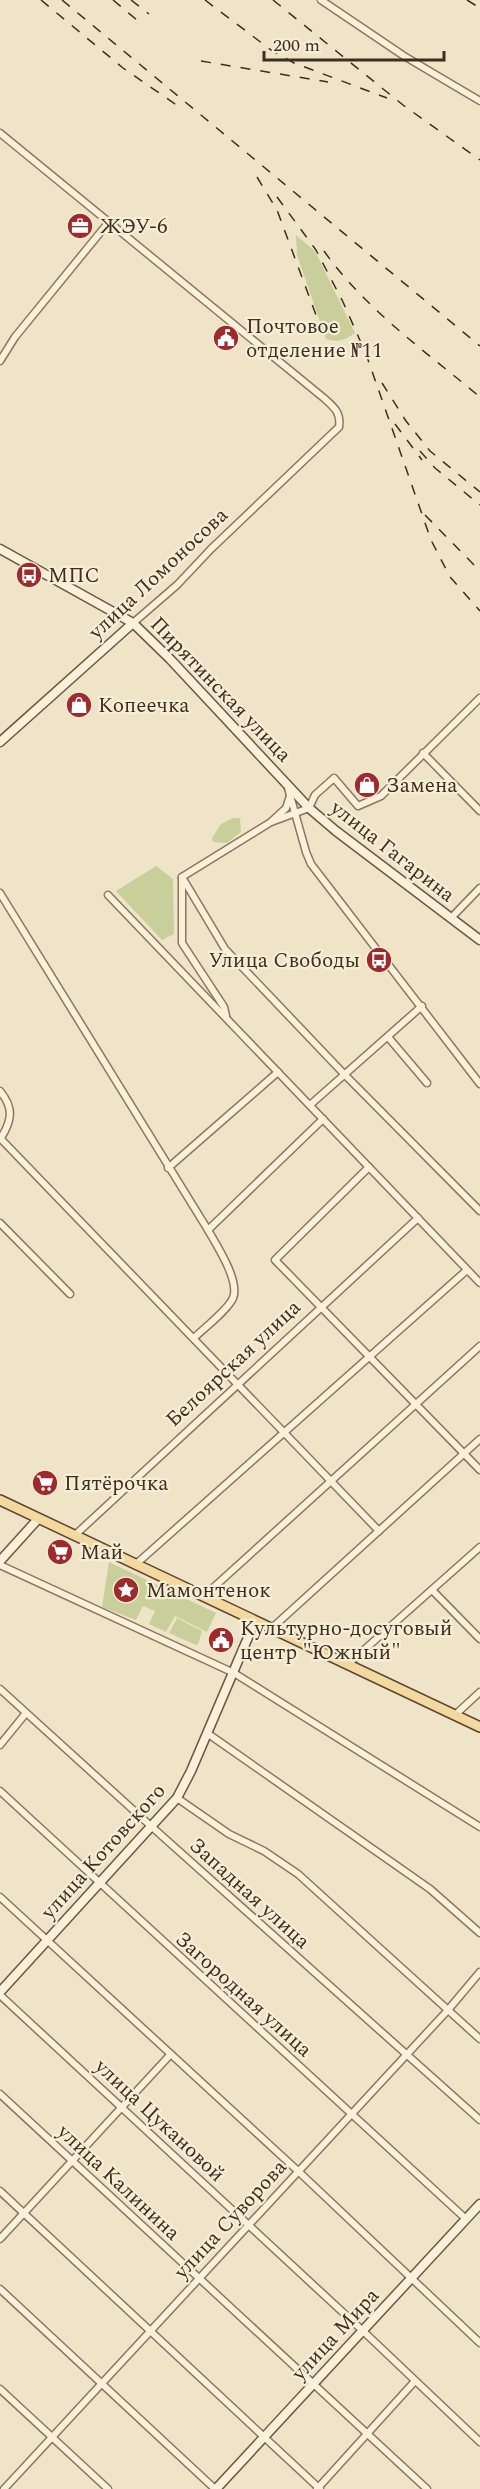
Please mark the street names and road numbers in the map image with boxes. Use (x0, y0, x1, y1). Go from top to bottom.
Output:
street label: улица Ломоносова (81, 500, 236, 648)
street label: Пирятинская улица (142, 609, 299, 771)
street label: улица Гагарина (322, 792, 462, 911)
street label: Белоярская улица (159, 1292, 309, 1435)
street label: улица Котовского (33, 1776, 174, 1928)
street label: Западная улица (182, 1831, 318, 1957)
street label: Загородная улица (168, 1924, 320, 2066)
street label: улица Цукановой (86, 2051, 232, 2190)
street label: улица Калинина (49, 2116, 188, 2249)
street label: улица Суворова (166, 2152, 295, 2288)
street label: улица Мира (283, 2280, 388, 2389)

